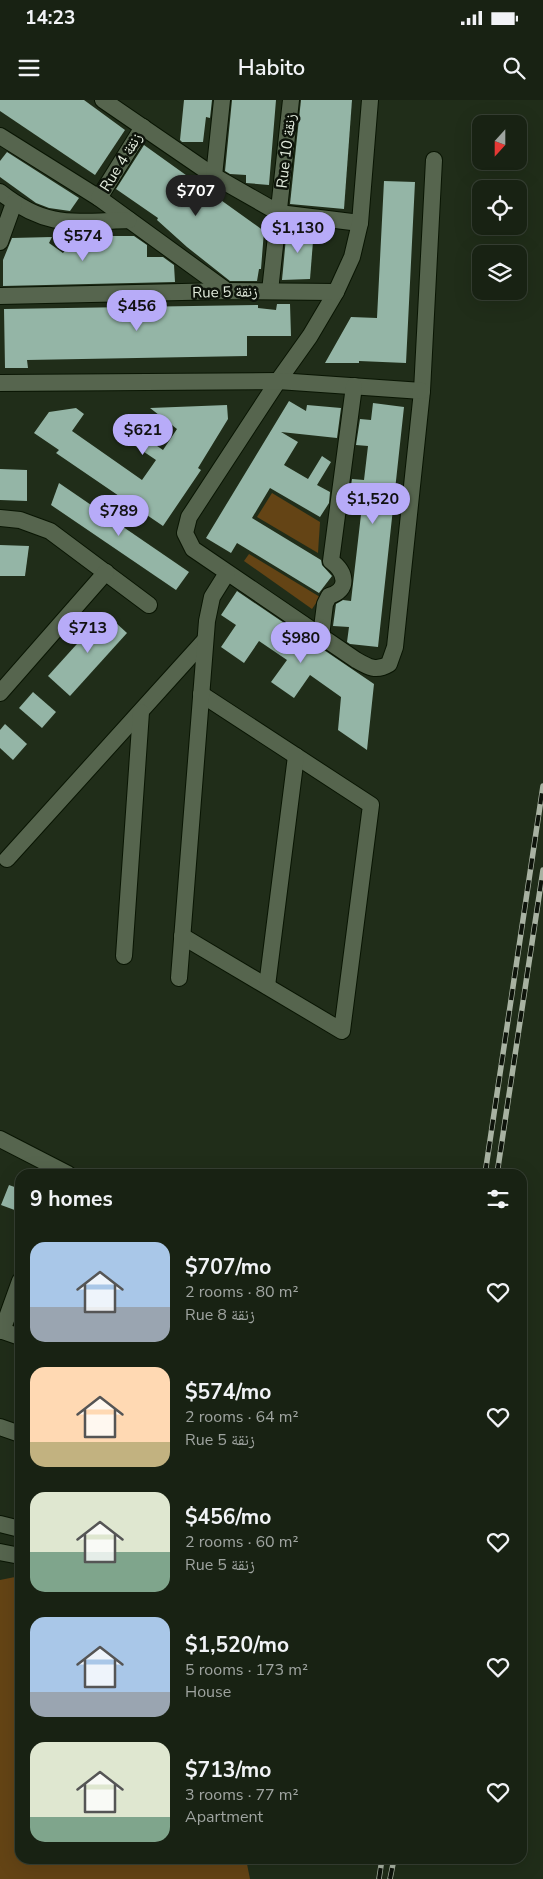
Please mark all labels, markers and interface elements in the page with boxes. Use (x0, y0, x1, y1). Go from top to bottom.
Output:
text: 14:23 (25, 5, 75, 31)
text: Habito (238, 53, 305, 83)
icon: menu (15, 54, 43, 82)
icon: search (500, 54, 528, 82)
street label: Rue 10 زنقة (272, 113, 300, 189)
north arrow (472, 115, 528, 170)
map controls (472, 115, 527, 300)
street label: Rue 4 زنقة (95, 129, 147, 195)
pin: $707 (166, 174, 226, 217)
text: $707 (177, 180, 215, 202)
button: locate (472, 180, 527, 235)
pin: $1,130 (257, 212, 339, 254)
text: $1,130 (272, 217, 324, 239)
pin: $574 (53, 220, 113, 262)
text: $574 (64, 225, 102, 247)
button: layers (472, 245, 527, 300)
street label: Rue 5 زنقة (192, 281, 258, 303)
pin: $456 (107, 290, 167, 332)
text: $456 (118, 295, 156, 317)
pin: $621 (113, 414, 173, 456)
text: $621 (124, 419, 162, 441)
pin: $1,520 (332, 482, 414, 525)
text: $1,520 (347, 488, 399, 510)
pin: $789 (89, 494, 149, 537)
text: $789 (100, 500, 138, 522)
pin: $713 (58, 612, 118, 654)
text: $713 (69, 617, 107, 639)
pin: $980 (271, 622, 331, 664)
text: $980 (282, 627, 320, 649)
text: 9 homes (30, 1185, 113, 1213)
icon: filters (484, 1185, 512, 1213)
text: $707/mo (185, 1253, 271, 1281)
icon: home (70, 1262, 130, 1322)
icon: heart (484, 1278, 512, 1306)
text: 2 rooms · 80 m² (185, 1281, 298, 1303)
text: Rue 8 زنقة (185, 1304, 255, 1326)
text: $574/mo (185, 1378, 271, 1406)
icon: home (70, 1387, 130, 1447)
icon: heart (484, 1403, 512, 1431)
text: 2 rooms · 64 m² (185, 1406, 298, 1428)
text: Rue 5 زنقة (185, 1429, 255, 1451)
text: $456/mo (185, 1503, 271, 1531)
icon: home (70, 1512, 130, 1572)
icon: heart (484, 1528, 512, 1556)
text: 2 rooms · 60 m² (185, 1531, 298, 1553)
text: Rue 5 زنقة (185, 1554, 255, 1576)
text: $1,520/mo (185, 1631, 289, 1659)
icon: home (70, 1637, 130, 1697)
icon: heart (484, 1653, 512, 1681)
text: 5 rooms · 173 m² (185, 1659, 308, 1681)
text: House (185, 1681, 231, 1703)
text: $713/mo (185, 1756, 271, 1784)
icon: home (70, 1762, 130, 1822)
icon: heart (484, 1778, 512, 1806)
text: 3 rooms · 77 m² (185, 1784, 298, 1806)
text: Apartment (185, 1806, 263, 1828)

